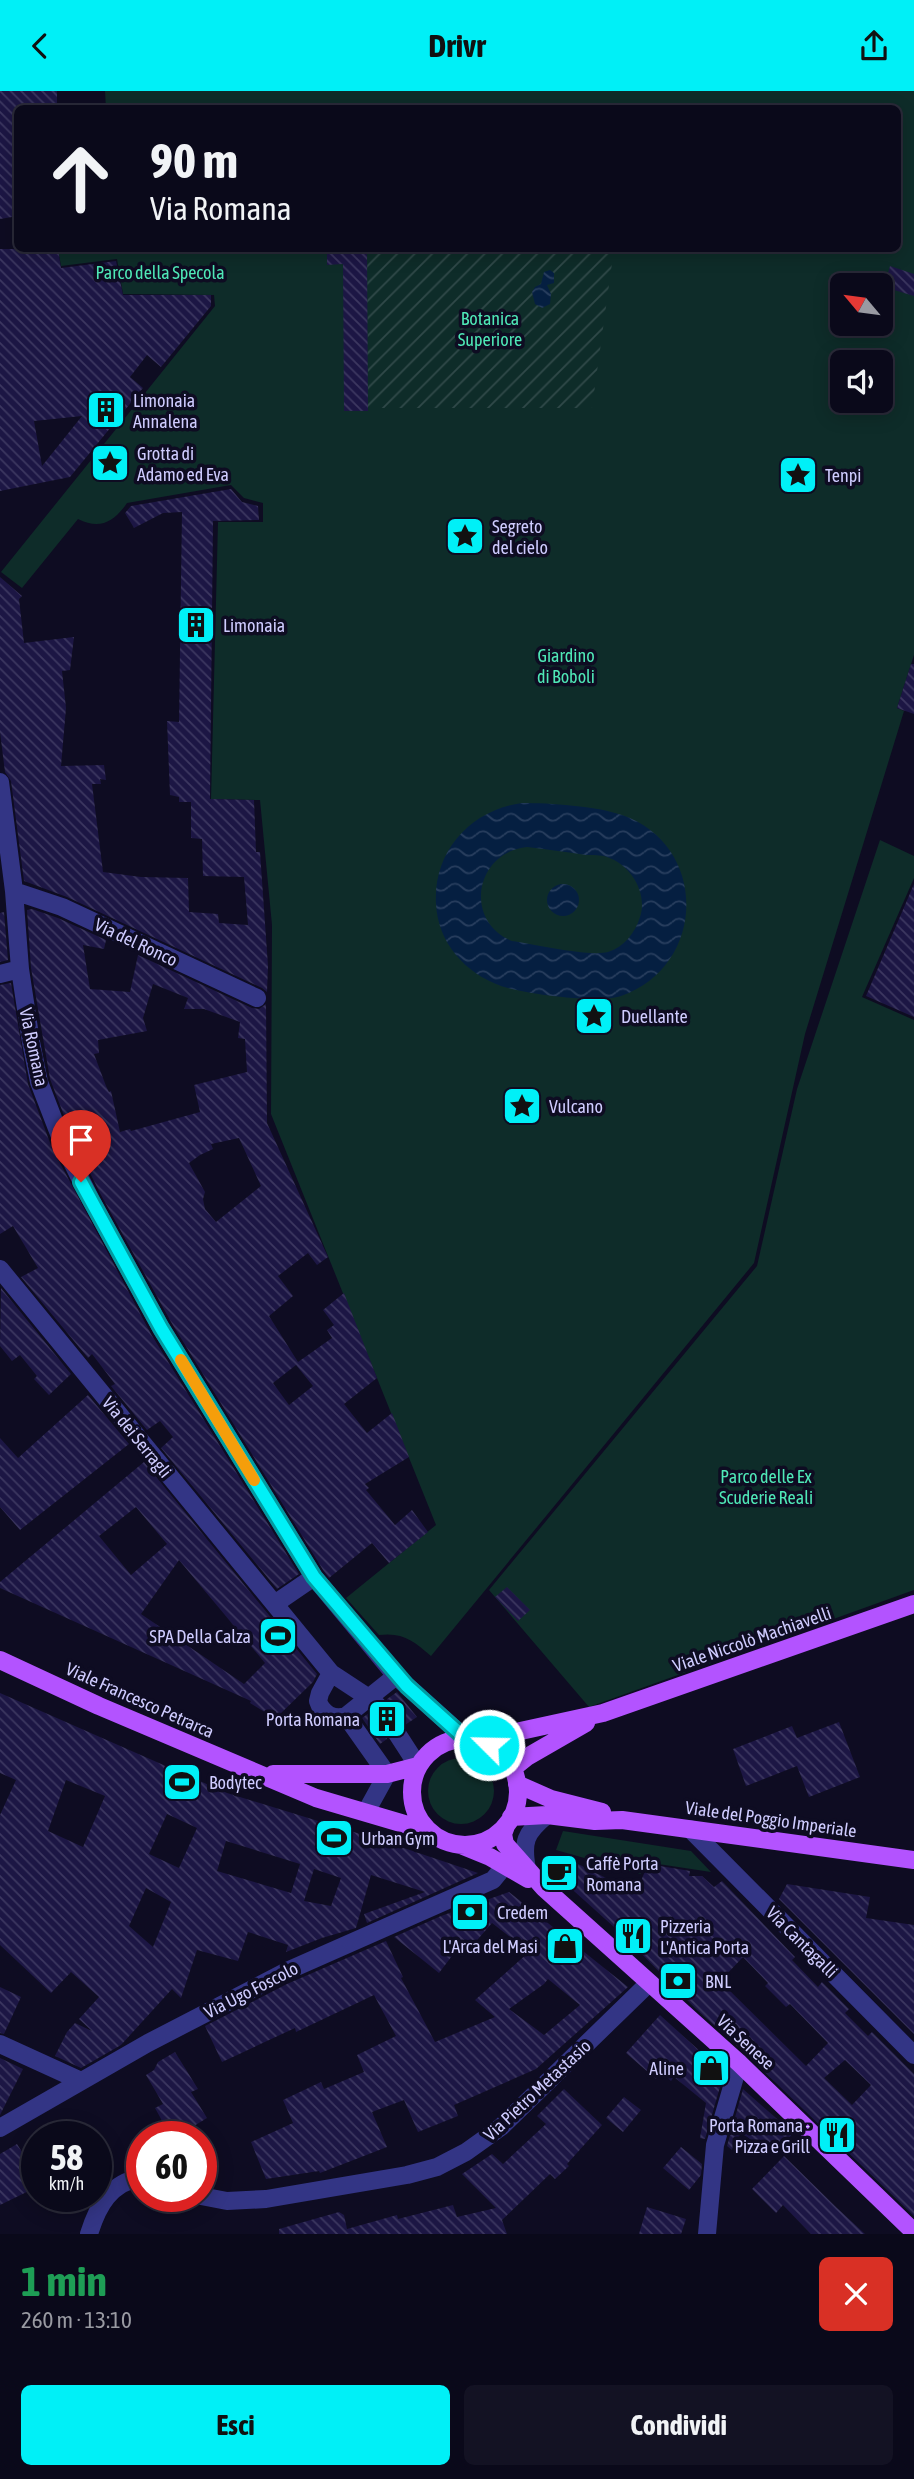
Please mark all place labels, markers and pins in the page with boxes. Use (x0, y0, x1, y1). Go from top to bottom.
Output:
building icon: Limonaia Annalena (85, 389, 127, 431)
place label: Limonaia Annalena (133, 390, 198, 432)
place icon: Grotta di Adamo ed Eva (89, 442, 131, 484)
place label: Grotta di Adamo ed Eva (137, 443, 229, 485)
place icon: Tenpi (777, 454, 819, 496)
place label: Tenpi (825, 465, 861, 486)
place icon: Segreto del cielo (444, 515, 486, 557)
place label: Segreto del cielo (492, 516, 548, 558)
building icon: Limonaia (175, 604, 217, 646)
place label: Limonaia (223, 615, 285, 636)
place icon: Duellante (573, 995, 615, 1037)
place label: Duellante (621, 1006, 688, 1027)
place icon: Vulcano (501, 1085, 543, 1127)
place label: Vulcano (549, 1096, 603, 1117)
pin (51, 1110, 111, 1182)
sports icon: SPA Della Calza (257, 1615, 299, 1657)
place label: SPA Della Calza (149, 1626, 251, 1647)
building icon: Porta Romana (366, 1698, 408, 1740)
place label: Porta Romana (266, 1709, 360, 1730)
sports icon: Bodytec (161, 1761, 203, 1803)
place label: Bodytec (209, 1772, 262, 1793)
sports icon: Urban Gym (313, 1817, 355, 1859)
place label: Urban Gym (361, 1828, 435, 1849)
cafe icon: Caffè Porta Romana (538, 1852, 580, 1894)
place label: Caffè Porta Romana (586, 1853, 659, 1895)
bank icon: Credem (449, 1891, 491, 1933)
place label: Credem (497, 1902, 548, 1923)
restaurant icon: Pizzeria L'Antica Porta (612, 1915, 654, 1957)
place label: Pizzeria L'Antica Porta (660, 1916, 749, 1958)
shop icon: L'Arca del Masi (544, 1925, 586, 1967)
place label: L'Arca del Masi (442, 1936, 538, 1957)
bank icon: BNL (657, 1960, 699, 2002)
place label: BNL (705, 1971, 731, 1992)
shop icon: Aline (690, 2047, 732, 2089)
place label: Aline (649, 2058, 684, 2079)
restaurant icon: Porta Romana - Pizza e Grill (816, 2114, 858, 2156)
place label: Porta Romana - Pizza e Grill (709, 2115, 810, 2157)

